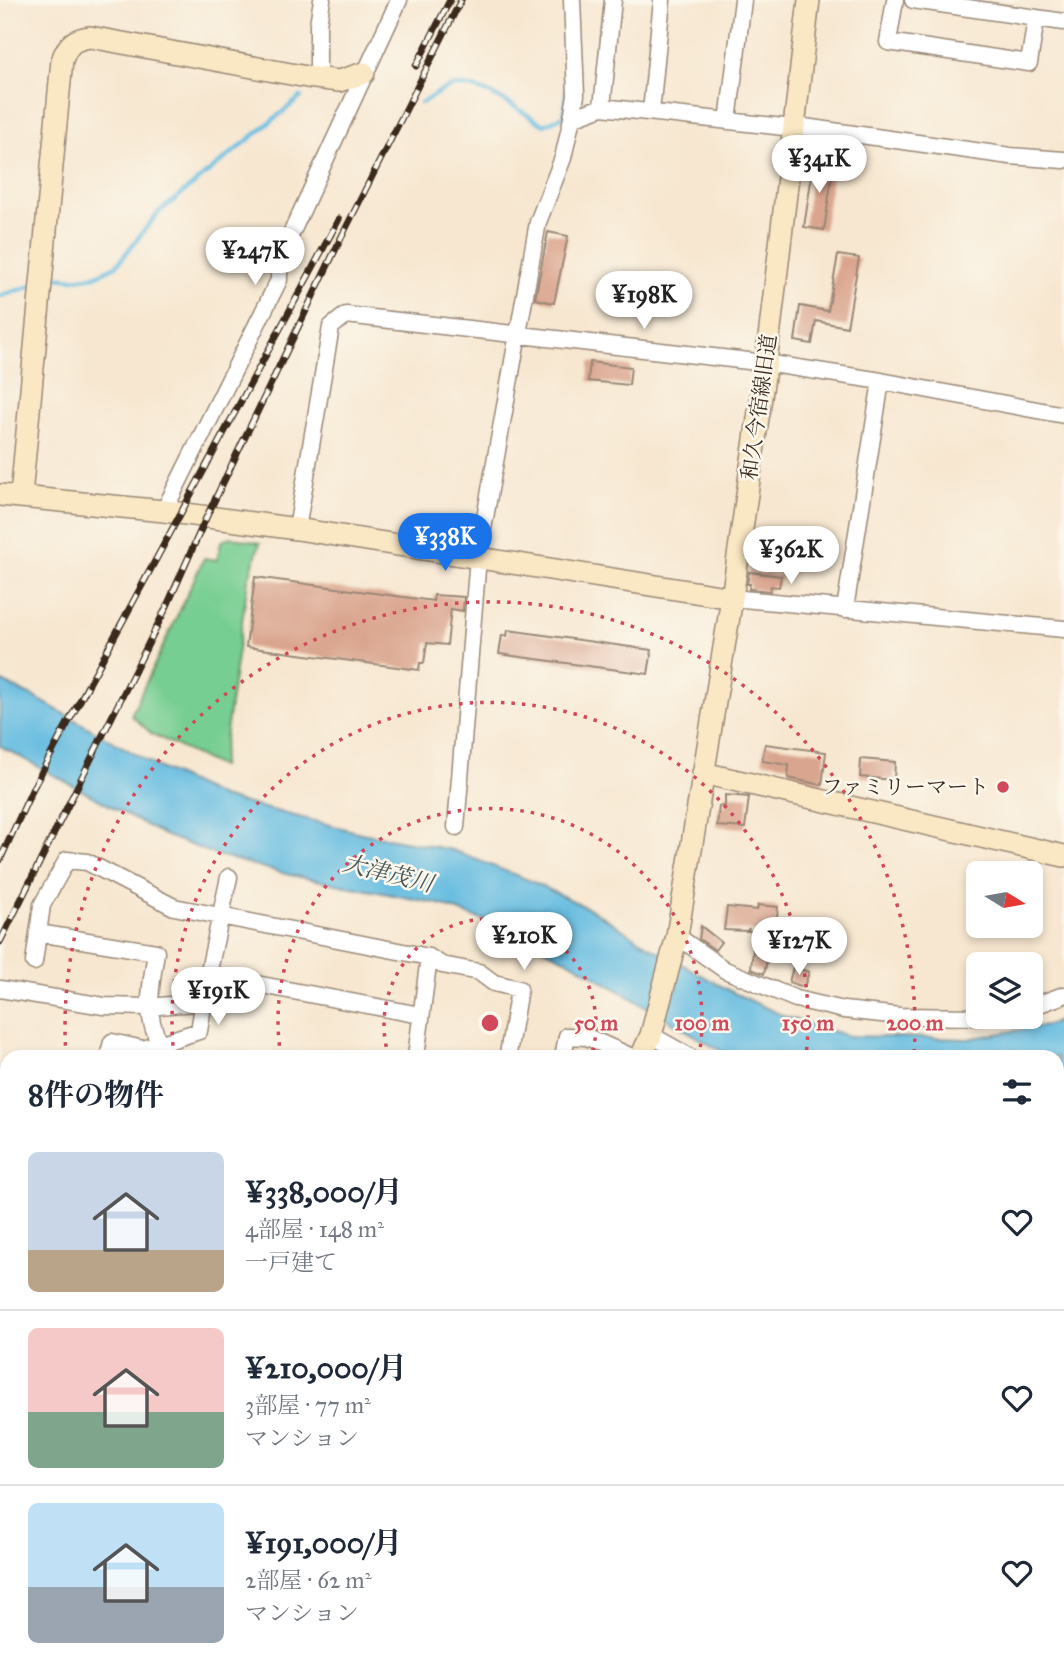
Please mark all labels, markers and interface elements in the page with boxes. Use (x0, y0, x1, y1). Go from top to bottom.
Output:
pin: ¥341K (770, 136, 868, 195)
text: ¥341K (788, 144, 850, 172)
pin: ¥247K (206, 228, 304, 287)
text: ¥247K (222, 236, 288, 264)
pin: ¥198K (595, 272, 693, 331)
text: ¥198K (612, 280, 676, 308)
street label: 和久今宿線旧道 (736, 332, 782, 482)
pin: ¥338K (396, 514, 494, 573)
text: ¥338K (414, 522, 476, 550)
pin: ¥362K (742, 526, 840, 586)
text: ¥362K (759, 535, 823, 563)
place label: ファミリーマート (821, 774, 989, 800)
marker: ファミリーマート (995, 779, 1011, 795)
water label: 大津茂川 (340, 848, 439, 898)
north arrow (966, 861, 1043, 938)
map controls (966, 861, 1043, 1029)
pin: ¥210K (475, 912, 573, 972)
pin: ¥127K (750, 918, 848, 977)
text: ¥210K (491, 921, 557, 949)
text: ¥127K (767, 926, 831, 954)
button: layers (966, 952, 1043, 1029)
pin: ¥191K (169, 968, 267, 1027)
text: ¥191K (187, 976, 249, 1004)
text: 50 m (574, 1010, 618, 1036)
text: 100 m (675, 1010, 730, 1036)
text: 150 m (782, 1010, 834, 1036)
text: 200 m (887, 1010, 944, 1036)
centre of rings (478, 1011, 502, 1035)
icon: filters (998, 1073, 1036, 1111)
text: 8件の物件 (28, 1077, 164, 1113)
text: ¥338,000/月 (245, 1174, 403, 1210)
icon: home (84, 1180, 168, 1264)
icon: heart (998, 1203, 1036, 1241)
text: 4部屋 · 148 m² (245, 1215, 384, 1243)
text: 一戸建て (245, 1248, 337, 1276)
text: ¥210,000/月 (245, 1350, 407, 1386)
icon: home (84, 1356, 168, 1440)
icon: heart (998, 1379, 1036, 1417)
text: 3部屋 · 77 m² (245, 1391, 371, 1419)
text: マンション (245, 1424, 359, 1452)
text: ¥191,000/月 (245, 1525, 402, 1561)
icon: home (84, 1531, 168, 1615)
icon: heart (998, 1554, 1036, 1592)
text: 2部屋 · 62 m² (245, 1566, 371, 1594)
text: マンション (245, 1599, 359, 1627)

